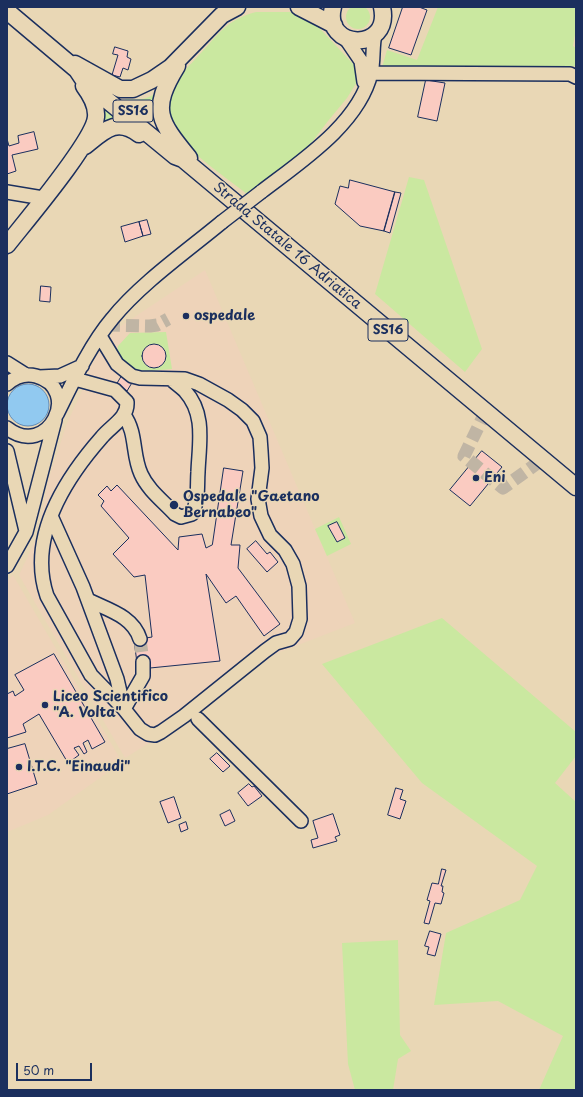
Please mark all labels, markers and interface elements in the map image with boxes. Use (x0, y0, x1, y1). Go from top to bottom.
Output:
road number: SS16 (113, 100, 153, 122)
street label: Strada Statale 16 Adriatica (209, 179, 365, 313)
place label: ospedale (194, 308, 255, 324)
marker: ospedale (181, 311, 191, 321)
road number: SS16 (368, 319, 408, 341)
place label: Eni (484, 470, 506, 486)
marker: Eni (471, 473, 481, 483)
place label: Ospedale "Gaetano Bernabeo" (183, 489, 320, 522)
marker: Ospedale "Gaetano Bernabeo" (168, 499, 180, 511)
place label: Liceo Scientifico "A. Volta" (53, 689, 168, 722)
marker: Liceo Scientifico "A. Volta" (40, 700, 50, 710)
place label: I.T.C. "Einaudi" (27, 759, 130, 775)
marker: I.T.C. "Einaudi" (14, 762, 24, 772)
scale bar (18, 1055, 94, 1081)
text: 50 m (23, 1061, 54, 1079)

